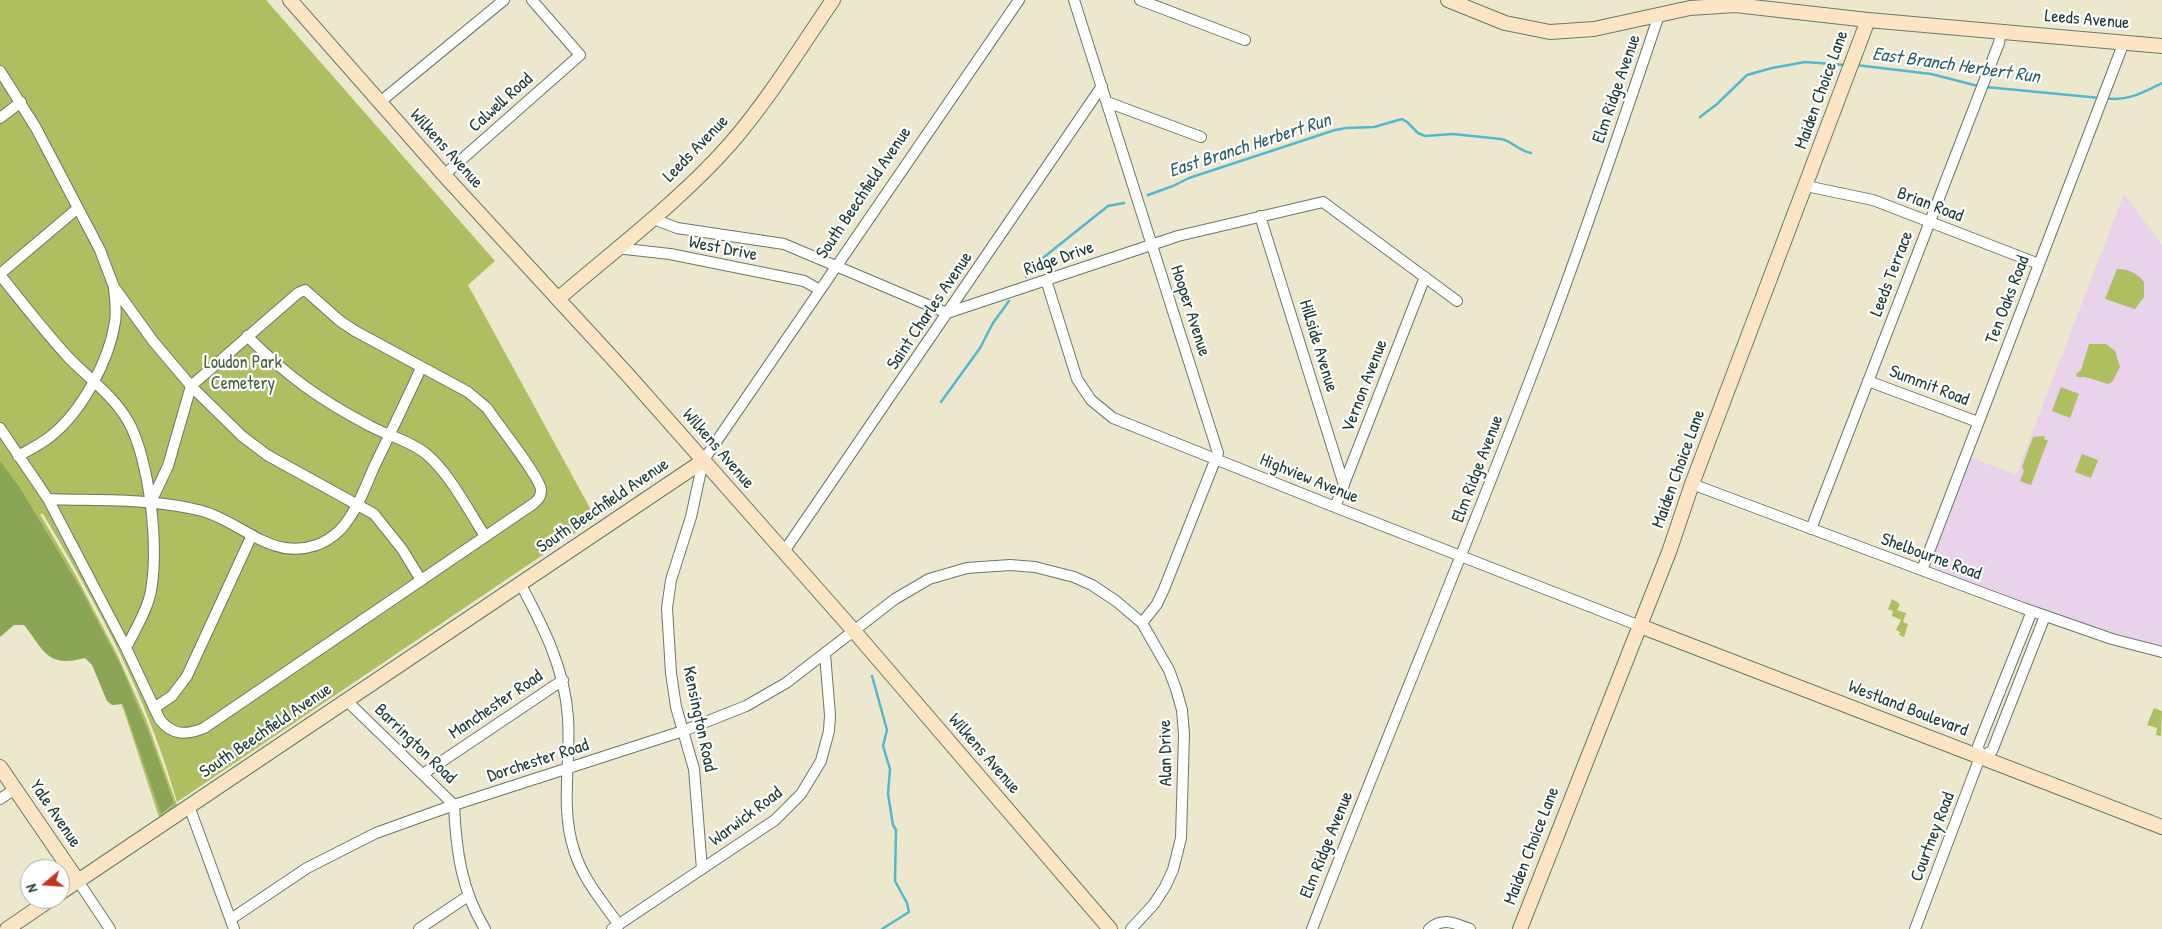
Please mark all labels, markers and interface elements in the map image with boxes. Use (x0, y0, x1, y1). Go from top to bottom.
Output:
street label: Leeds Avenue (2044, 6, 2130, 34)
street label: Maiden Choice Lane (1791, 28, 1853, 152)
street label: Elm Ridge Avenue (1588, 32, 1646, 146)
water label: East Branch Herbert Run (1871, 43, 2041, 89)
street label: Calwell Road (465, 69, 537, 137)
street label: Wilkens Avenue (405, 105, 487, 193)
water label: East Branch Herbert Run (1166, 109, 1334, 183)
street label: Leeds Avenue (659, 111, 733, 187)
street label: South Beechfield Avenue (812, 123, 916, 263)
street label: Brian Road (1894, 183, 1966, 227)
street label: Leeds Terrace (1866, 228, 1918, 320)
street label: West Drive (687, 232, 759, 266)
street label: Ridge Drive (1021, 237, 1097, 281)
street label: Saint Charles Avenue (882, 248, 978, 374)
street label: Ten Oaks Road (1981, 253, 2035, 347)
street label: Hooper Avenue (1165, 263, 1215, 359)
street label: Hillside Avenue (1294, 297, 1342, 395)
street label: Vernon Avenue (1337, 337, 1393, 435)
park label: Loudon Park Cemetery (204, 352, 282, 394)
street label: Summit Road (1886, 361, 1972, 411)
street label: Wilkens Avenue (677, 404, 759, 494)
street label: Maiden Choice Lane (1648, 407, 1710, 531)
street label: Elm Ridge Avenue (1448, 412, 1508, 526)
street label: Highview Avenue (1256, 449, 1362, 509)
street label: South Beechfield Avenue (533, 454, 673, 558)
street label: Shelbourne Road (1878, 529, 1984, 585)
street label: Kensington Road (677, 664, 721, 774)
street label: Manchester Road (445, 666, 547, 744)
street label: Westland Boulevard (1845, 676, 1971, 742)
street label: South Beechfield Avenue (196, 679, 336, 783)
street label: Barrington Road (370, 700, 460, 788)
street label: Wilkens Avenue (943, 709, 1025, 799)
street label: Alan Drive (1155, 719, 1177, 787)
street label: Dorchester Road (485, 734, 591, 788)
street label: Yale Avenue (25, 776, 85, 852)
street label: Warwick Road (705, 783, 787, 851)
street label: Maiden Choice Lane (1500, 784, 1564, 908)
street label: Elm Ridge Avenue (1296, 788, 1358, 902)
street label: Courtney Road (1906, 789, 1960, 885)
north arrow (20, 859, 70, 909)
text: N (21, 882, 41, 895)

